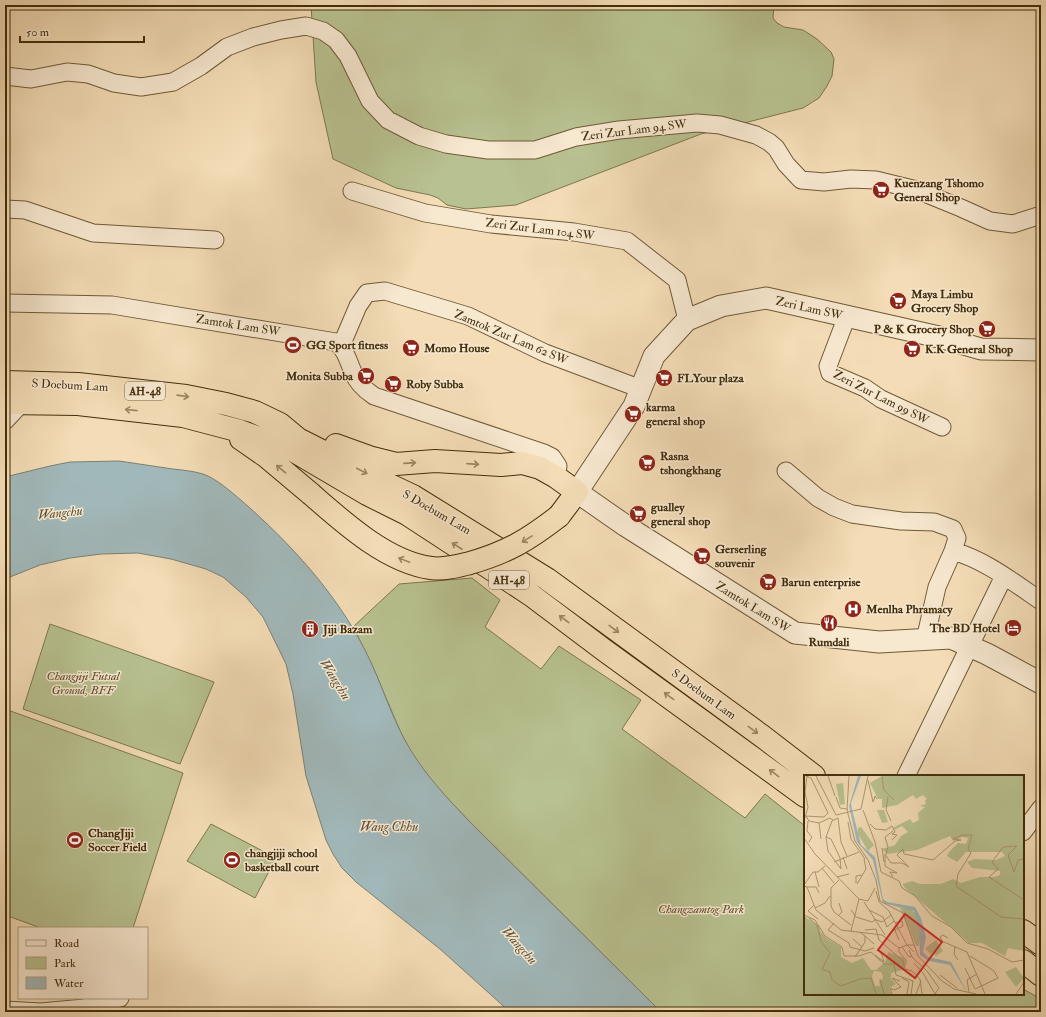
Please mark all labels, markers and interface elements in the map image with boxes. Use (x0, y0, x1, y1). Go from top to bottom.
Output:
scale bar (20, 18, 144, 44)
text: 50 m (26, 25, 50, 40)
street label: Zeri Zur Lam 94 SW (581, 117, 688, 144)
place label: Kuenzang Tshomo General Shop (894, 176, 984, 205)
supermarket icon: Kuenzang Tshomo General Shop (871, 180, 891, 200)
street label: Zeri Zur Lam 104 SW (484, 215, 596, 244)
place label: Maya Limbu Grocery Shop (910, 287, 978, 316)
supermarket icon: Maya Limbu Grocery Shop (888, 291, 908, 311)
street label: Zeri Lam SW (774, 293, 845, 324)
street label: Zamtok Zur Lam 62 SW (452, 307, 571, 369)
street label: Zamtok Lam SW (195, 311, 282, 340)
supermarket icon: P & K Grocery Shop (977, 319, 997, 339)
place label: P & K Grocery Shop (874, 322, 974, 337)
sports icon: GG Sport fitness (283, 335, 303, 355)
place label: GG Sport fitness (306, 338, 388, 353)
supermarket icon: Momo House (401, 338, 421, 358)
supermarket icon: K.K General Shop (902, 339, 922, 359)
place label: Momo House (423, 341, 490, 356)
place label: K.K General Shop (925, 342, 1013, 357)
supermarket icon: Monita Subba (356, 366, 376, 386)
street label: Zeri Zur Lam 99 SW (830, 367, 932, 428)
supermarket icon: FLYour plaza (654, 368, 674, 388)
place label: Monita Subba (285, 369, 354, 384)
place label: FLYour plaza (677, 371, 745, 386)
supermarket icon: Roby Subba (383, 374, 403, 394)
street label: S Doebum Lam (31, 376, 109, 395)
place label: Roby Subba (406, 377, 464, 392)
road number: AH-48 (125, 382, 165, 400)
one-way arrow (176, 392, 189, 400)
place label: karma general shop (645, 400, 705, 429)
supermarket icon: karma general shop (623, 404, 643, 424)
one-way arrow (125, 406, 138, 414)
place label: Rasna tshongkhang (660, 449, 722, 478)
supermarket icon: Rasna tshongkhang (637, 453, 657, 473)
one-way arrow (403, 459, 416, 466)
one-way arrow (466, 460, 479, 467)
one-way arrow (276, 464, 287, 473)
one-way arrow (356, 468, 368, 476)
street label: S Doebum Lam (400, 487, 474, 538)
place label: gualley general shop (650, 500, 710, 529)
water label: Wangchu (37, 503, 83, 523)
supermarket icon: gualley general shop (628, 504, 648, 524)
one-way arrow (521, 536, 533, 544)
one-way arrow (451, 542, 462, 551)
place label: Gerserling souvenir (715, 542, 768, 571)
supermarket icon: Gerserling souvenir (692, 546, 712, 566)
one-way arrow (398, 556, 410, 564)
road number: AH-48 (489, 571, 529, 589)
supermarket icon: Barun enterprise (758, 572, 778, 592)
place label: Barun enterprise (781, 575, 862, 590)
street label: Zamtok Lam SW (713, 578, 794, 637)
hospital icon: Menlha Phramacy (843, 599, 863, 619)
place label: Menlha Phramacy (865, 602, 953, 617)
restaurant icon: Rumdali (819, 613, 839, 633)
one-way arrow (559, 615, 570, 624)
hotel icon: The BD Hotel (1003, 618, 1023, 638)
building icon: Jiji Bazam (300, 619, 320, 639)
place label: The BD Hotel (929, 621, 1001, 636)
place label: Jiji Bazam (322, 622, 373, 637)
one-way arrow (609, 625, 620, 633)
place label: Rumdali (808, 635, 850, 650)
water label: Wangchu (316, 656, 354, 703)
street label: S Doebum Lam (668, 666, 740, 723)
park label: Changjiji Futsal Ground, BFF (47, 669, 121, 698)
one-way arrow (663, 692, 674, 700)
one-way arrow (748, 726, 759, 734)
one-way arrow (768, 769, 779, 777)
inset map (804, 775, 1024, 995)
water label: Wang Chhu (360, 819, 418, 835)
place label: ChangJiji Soccer Field (88, 826, 147, 855)
sports icon: ChangJiji Soccer Field (65, 830, 85, 850)
place label: changjiji school basketball court (244, 846, 319, 875)
sports icon: changjiji school basketball court (222, 850, 242, 870)
park label: Changzamtog Park (658, 902, 744, 917)
water label: Wangchu (498, 924, 540, 968)
legend (18, 927, 148, 999)
text: Road (54, 936, 79, 951)
text: Park (54, 956, 76, 971)
text: Water (53, 976, 84, 991)

